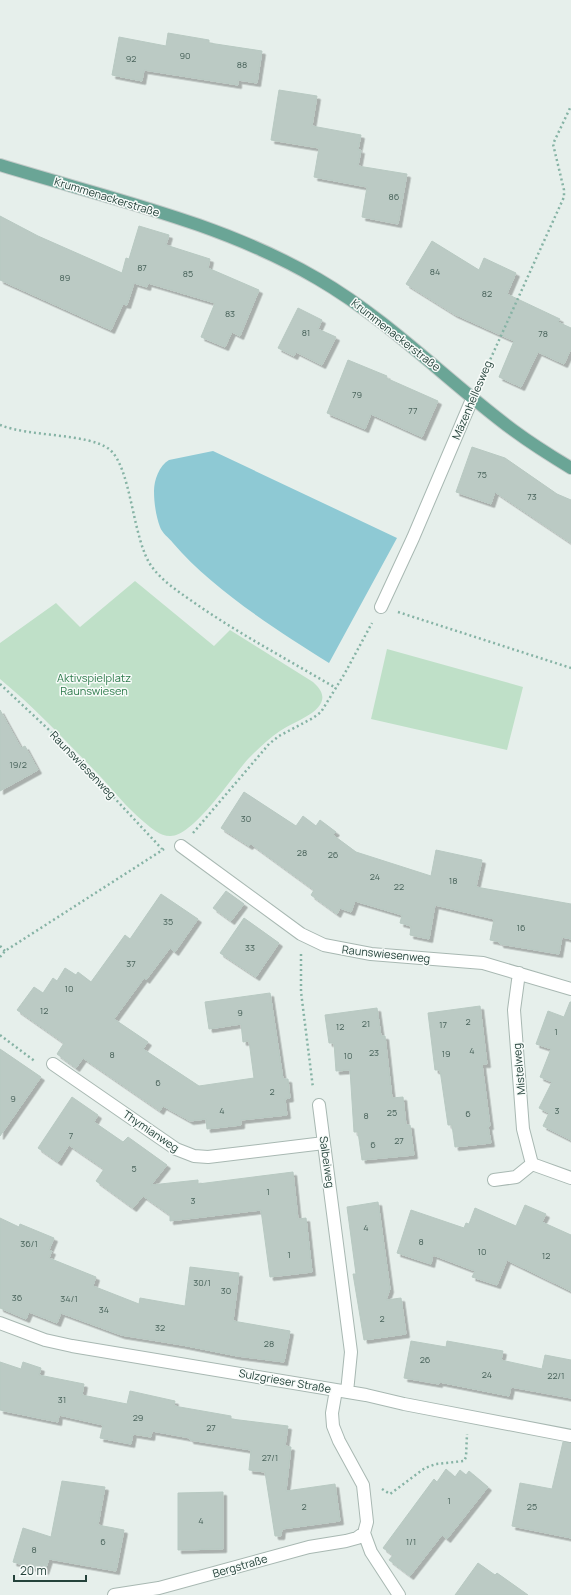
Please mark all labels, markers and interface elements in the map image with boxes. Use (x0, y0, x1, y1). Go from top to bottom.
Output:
house number: 90 (179, 49, 191, 62)
house number: 92 (126, 52, 136, 65)
house number: 88 (237, 58, 247, 71)
street label: Krummenackerstraße (53, 173, 162, 220)
house number: 86 (389, 190, 400, 203)
house number: 87 (137, 261, 147, 274)
house number: 84 (430, 265, 440, 278)
house number: 85 (183, 267, 193, 280)
house number: 89 (60, 271, 70, 284)
house number: 82 (482, 287, 492, 300)
street label: Krummenackerstraße (349, 295, 444, 374)
house number: 83 (225, 307, 235, 320)
house number: 81 (302, 326, 310, 339)
house number: 78 (538, 327, 548, 340)
street label: Mäzenhellesweg (448, 358, 495, 442)
house number: 79 (352, 388, 362, 401)
house number: 77 (408, 404, 418, 417)
house number: 75 (477, 468, 487, 481)
house number: 73 (527, 490, 537, 503)
park label: Aktivspielplatz Raunswiesen (57, 670, 131, 698)
street label: Raunswiesenweg (47, 727, 120, 802)
house number: 19/2 (9, 758, 27, 771)
house number: 30 (241, 812, 251, 825)
house number: 28 (297, 846, 307, 859)
house number: 26 (328, 848, 339, 861)
house number: 24 (370, 870, 380, 883)
house number: 18 (449, 874, 457, 887)
house number: 22 (394, 880, 404, 893)
house number: 35 (163, 915, 173, 928)
house number: 16 (516, 921, 526, 934)
house number: 33 (245, 941, 255, 954)
street label: Raunswiesenweg (341, 941, 431, 966)
house number: 37 (126, 957, 136, 970)
house number: 10 (65, 982, 74, 995)
house number: 12 (40, 1004, 48, 1017)
house number: 9 (237, 1006, 243, 1019)
house number: 2 (465, 1015, 471, 1028)
house number: 21 (362, 1017, 370, 1030)
house number: 17 (439, 1018, 447, 1031)
house number: 12 (336, 1020, 344, 1033)
house number: 1 (554, 1025, 558, 1038)
street label: Mistelweg (509, 1043, 528, 1096)
house number: 4 (469, 1044, 475, 1057)
house number: 23 (369, 1046, 379, 1059)
house number: 19 (441, 1047, 451, 1060)
house number: 8 (109, 1048, 115, 1061)
house number: 10 (344, 1049, 353, 1062)
house number: 6 (155, 1076, 161, 1089)
house number: 2 (269, 1085, 275, 1098)
house number: 9 (10, 1092, 16, 1105)
house number: 4 (219, 1104, 225, 1117)
house number: 3 (555, 1104, 560, 1117)
street label: Thymianweg (120, 1106, 182, 1155)
house number: 25 (387, 1106, 397, 1119)
house number: 6 (465, 1107, 471, 1120)
house number: 8 (363, 1109, 369, 1122)
house number: 7 (69, 1129, 74, 1142)
house number: 27 (394, 1134, 404, 1147)
street label: Salbeiweg (316, 1135, 339, 1189)
house number: 6 (370, 1138, 376, 1151)
house number: 5 (131, 1162, 137, 1175)
house number: 1 (266, 1185, 270, 1198)
house number: 3 (191, 1194, 196, 1207)
house number: 4 (363, 1221, 369, 1234)
house number: 8 (418, 1235, 424, 1248)
house number: 36/1 (20, 1237, 38, 1250)
house number: 10 (478, 1245, 487, 1258)
house number: 1 (287, 1248, 291, 1261)
house number: 12 (542, 1249, 550, 1262)
house number: 30/1 (193, 1276, 211, 1289)
house number: 30 (221, 1284, 231, 1297)
house number: 36 (12, 1291, 23, 1304)
house number: 34/1 (60, 1292, 78, 1305)
house number: 34 (99, 1303, 109, 1316)
house number: 2 (379, 1312, 385, 1325)
house number: 32 (155, 1321, 165, 1334)
house number: 28 (264, 1337, 274, 1350)
house number: 26 (420, 1353, 431, 1366)
street label: Sulzgrieser Straße (238, 1365, 333, 1396)
house number: 24 (482, 1368, 492, 1381)
house number: 22/1 (547, 1369, 565, 1382)
house number: 31 (58, 1393, 66, 1406)
house number: 29 (133, 1411, 143, 1424)
house number: 27 (206, 1421, 216, 1434)
house number: 27/1 (262, 1451, 278, 1464)
house number: 1 (447, 1494, 451, 1507)
house number: 2 (301, 1500, 307, 1513)
house number: 25 (527, 1500, 537, 1513)
house number: 4 (198, 1514, 204, 1527)
house number: 6 (100, 1535, 106, 1548)
house number: 1/1 (406, 1535, 416, 1548)
house number: 8 (31, 1543, 37, 1556)
street label: Bergstraße (211, 1550, 270, 1581)
scale bar (14, 1557, 86, 1583)
text: 20 m (20, 1562, 47, 1579)

